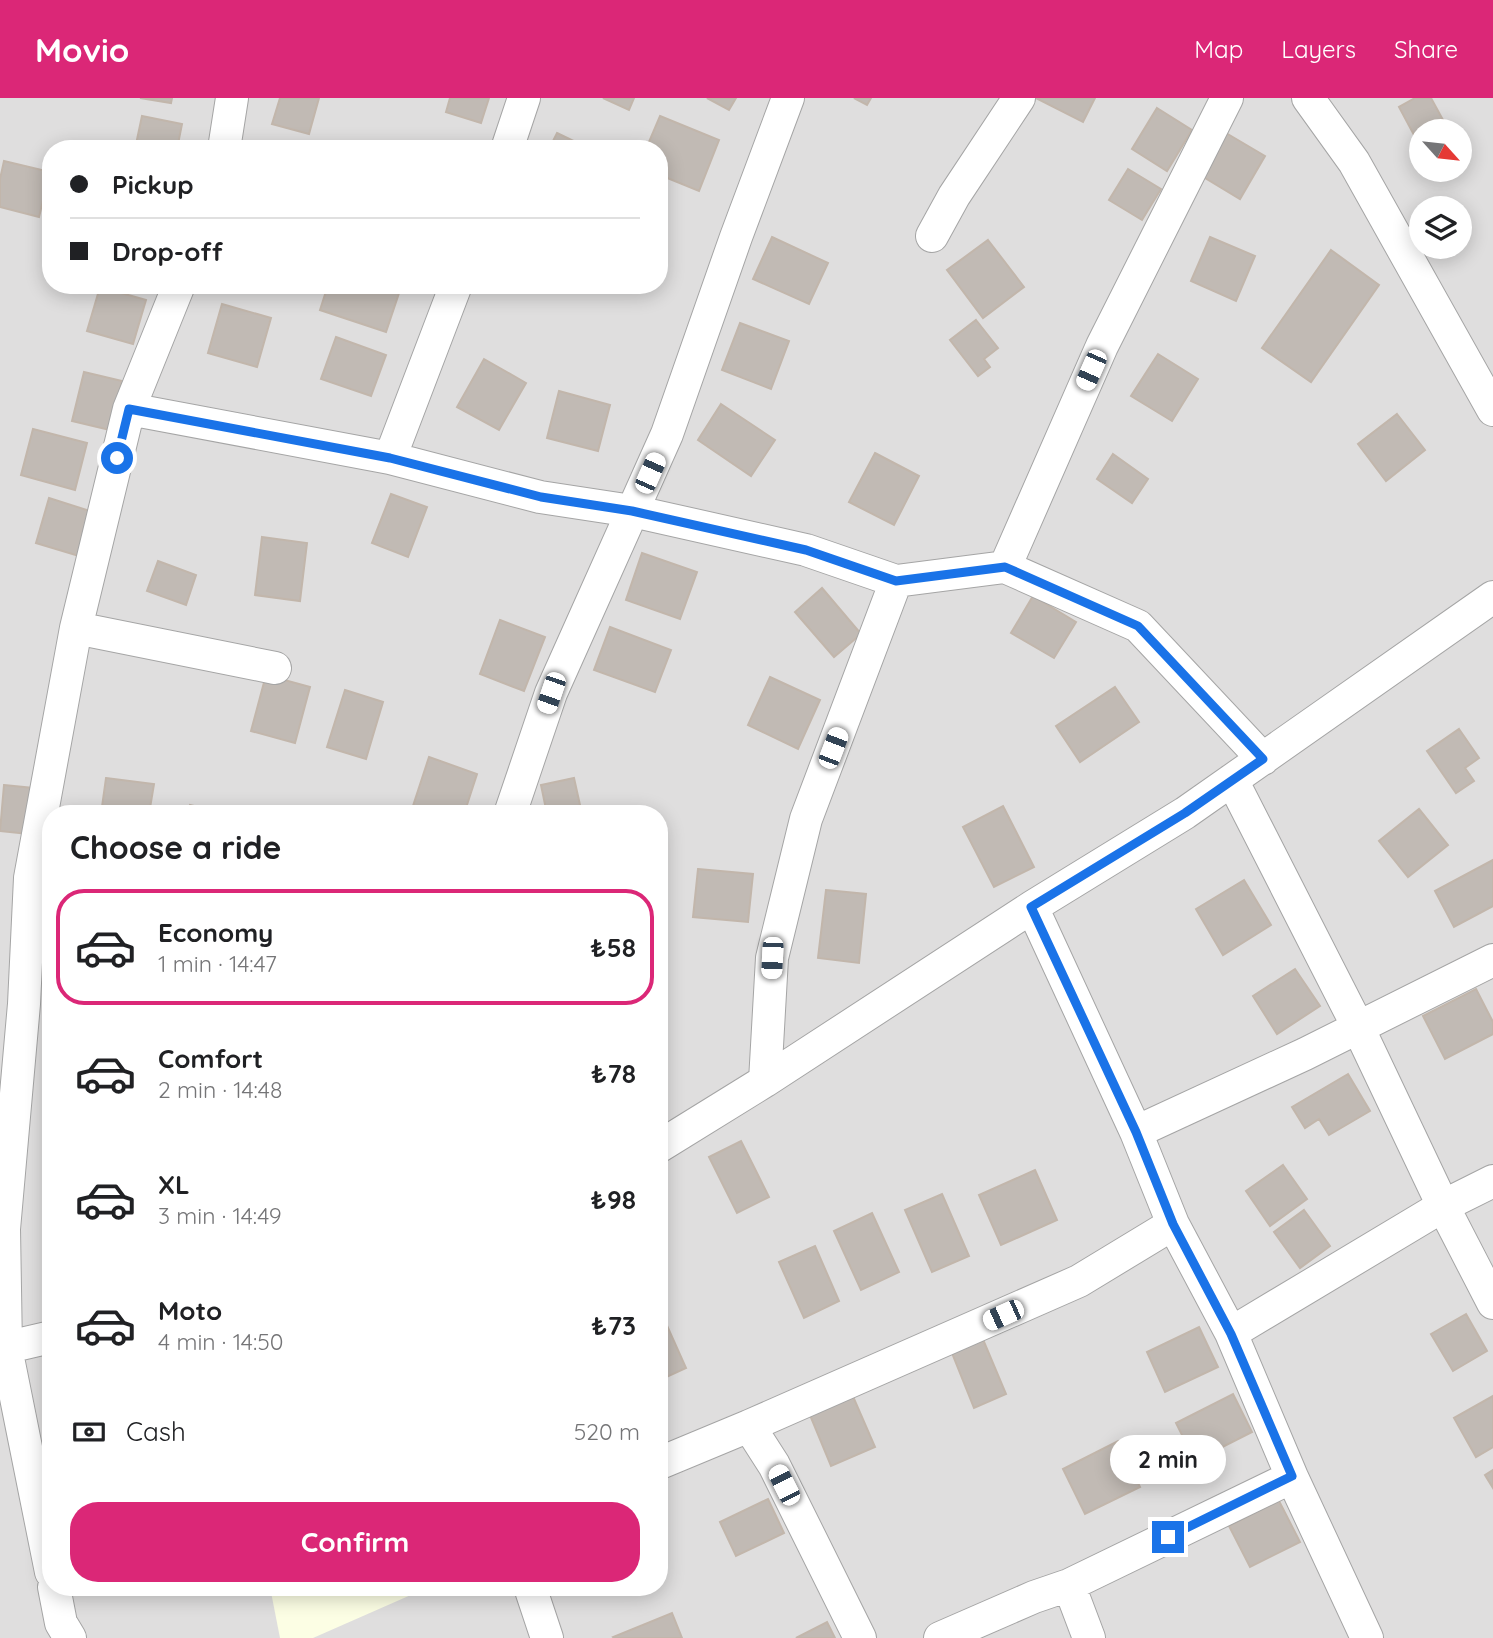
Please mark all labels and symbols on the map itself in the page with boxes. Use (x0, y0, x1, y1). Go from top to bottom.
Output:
north arrow (1409, 119, 1472, 182)
car (1073, 347, 1110, 393)
route start (101, 442, 133, 474)
car (632, 450, 669, 496)
car (535, 670, 568, 716)
car (816, 725, 851, 771)
car (761, 936, 784, 980)
car (980, 1297, 1027, 1333)
callout: 2 min (1110, 1436, 1226, 1484)
car (766, 1462, 803, 1508)
route end (1152, 1521, 1184, 1553)

